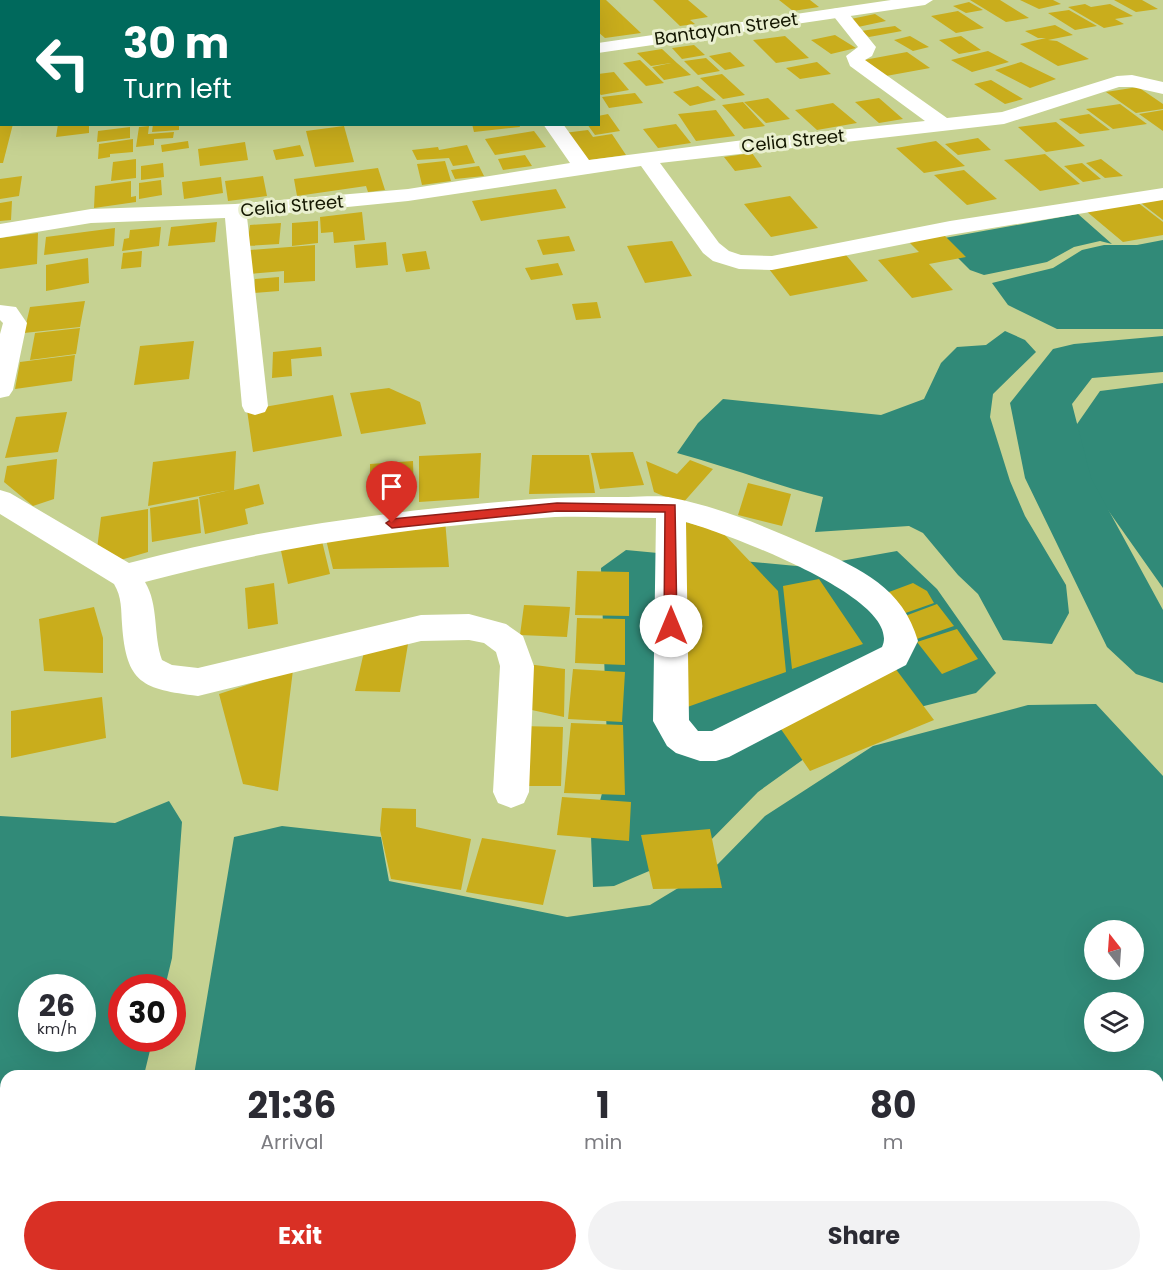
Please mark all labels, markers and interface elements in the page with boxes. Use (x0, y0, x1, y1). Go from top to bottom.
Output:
street label: Bantayan Street (653, 6, 799, 51)
text: 30 m (123, 14, 229, 73)
icon: left (24, 24, 102, 102)
text: Turn left (123, 70, 232, 107)
street label: Celia Street (740, 123, 846, 158)
street label: Celia Street (239, 189, 345, 222)
pin (366, 461, 417, 523)
icon: arrive (375, 470, 408, 503)
position arrow (639, 594, 703, 658)
north arrow (1084, 920, 1144, 980)
map controls (1084, 920, 1144, 1052)
speed limit sign: 30 (108, 974, 186, 1052)
text: 26 (39, 984, 75, 1027)
button: layers (1084, 992, 1144, 1052)
text: km/h (37, 1018, 77, 1039)
text: 21:36 (247, 1080, 336, 1131)
text: 1 (596, 1080, 610, 1131)
text: 80 (870, 1080, 917, 1131)
text: Arrival (260, 1128, 323, 1156)
text: min (584, 1128, 622, 1156)
text: m (883, 1128, 903, 1156)
button: Exit (24, 1201, 576, 1270)
button: Share (588, 1201, 1140, 1270)

